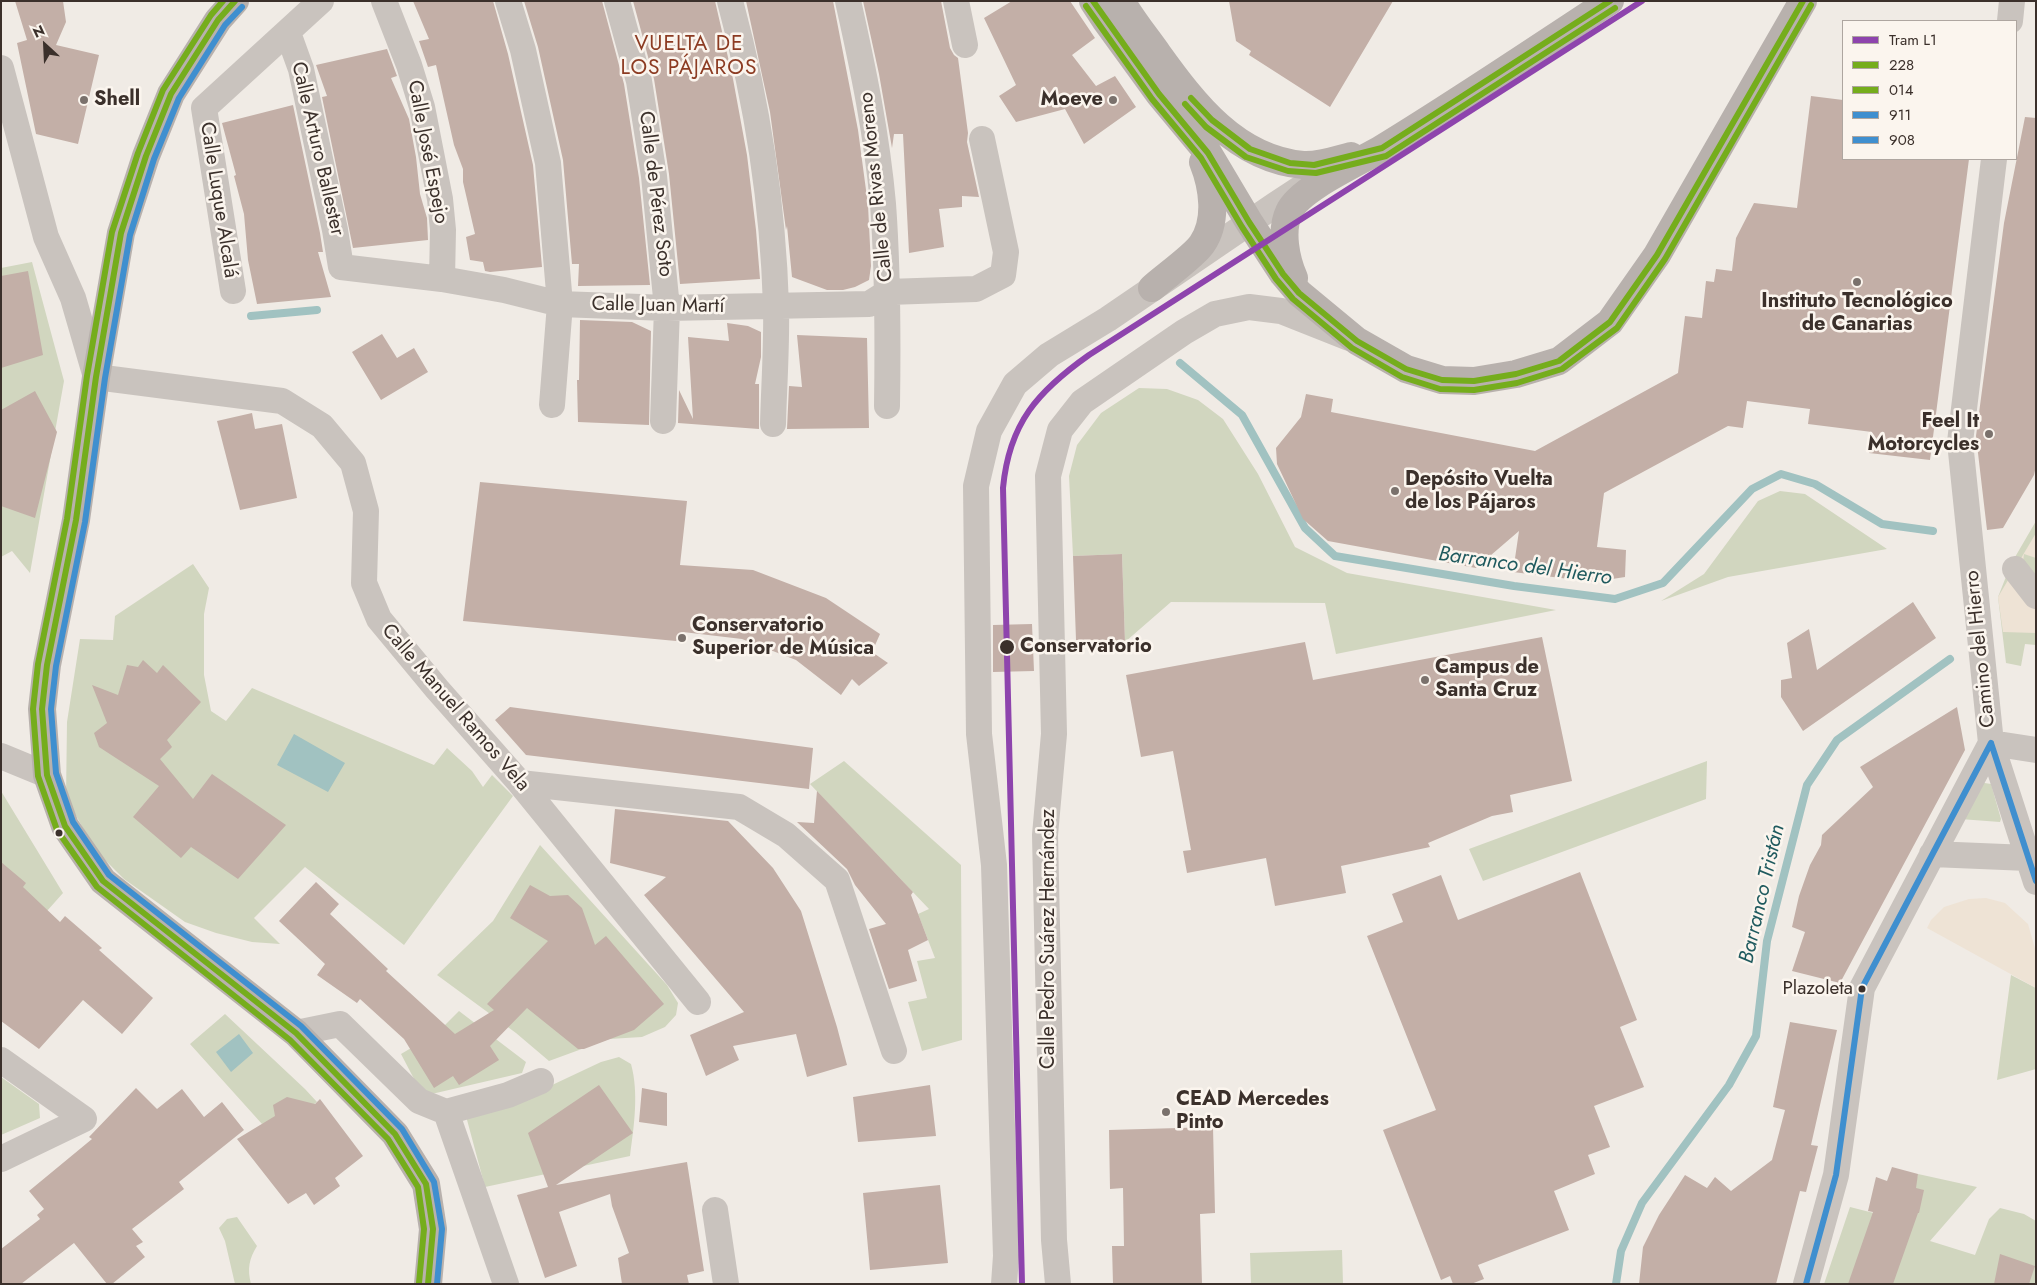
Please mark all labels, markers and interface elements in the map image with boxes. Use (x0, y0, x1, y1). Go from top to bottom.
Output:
north arrow (20, 20, 70, 70)
text: N (29, 20, 48, 43)
legend (1842, 20, 2017, 160)
text: Tram L1 (1889, 29, 1937, 51)
district label: VUELTA DE LOS PÁJAROS (619, 32, 759, 82)
text: 228 (1889, 54, 1914, 76)
street label: Calle Arturo Ballester (285, 60, 349, 238)
street label: Calle José Espejo (401, 78, 453, 226)
text: 014 (1889, 79, 1914, 101)
place label: Shell (94, 88, 140, 112)
place label: Moeve (1041, 88, 1103, 112)
street label: Calle de Rivas Moreno (855, 91, 899, 283)
marker: Shell (78, 94, 90, 106)
marker: Moeve (1107, 94, 1119, 106)
text: 911 (1889, 104, 1911, 126)
street label: Calle de Pérez Soto (633, 110, 677, 278)
street label: Calle Luque Alcalá (194, 120, 242, 280)
text: 908 (1889, 129, 1915, 151)
marker: Instituto Tecnológico de Canarias (1851, 276, 1863, 288)
place label: Instituto Tecnológico de Canarias (1761, 290, 1953, 337)
street label: Calle Juan Martí (591, 293, 725, 319)
place label: Feel It Motorcycles (1867, 410, 1979, 457)
marker: Feel It Motorcycles (1983, 428, 1995, 440)
place label: Depósito Vuelta de los Pájaros (1405, 468, 1553, 515)
marker: Depósito Vuelta de los Pájaros (1389, 485, 1401, 497)
water label: Barranco del Hierro (1437, 542, 1613, 592)
street label: Camino del Hierro (1961, 569, 2001, 729)
place label: Conservatorio Superior de Música (692, 614, 874, 661)
street label: Calle Manuel Ramos Vela (376, 619, 534, 797)
marker: Conservatorio Superior de Música (676, 632, 688, 644)
place label: Conservatorio (1020, 635, 1152, 659)
marker: Conservatorio (998, 638, 1016, 656)
place label: Campus de Santa Cruz (1435, 656, 1539, 703)
marker: Campus de Santa Cruz (1419, 674, 1431, 686)
street label: Calle Pedro Suárez Hernández (1037, 809, 1061, 1069)
water label: Barranco Tristán (1735, 822, 1791, 966)
unlabelled marker (54, 828, 64, 838)
place label: Plazoleta (1782, 978, 1853, 1000)
marker: Plazoleta (1857, 984, 1867, 994)
place label: CEAD Mercedes Pinto (1176, 1088, 1329, 1135)
marker: CEAD Mercedes Pinto (1160, 1106, 1172, 1118)

